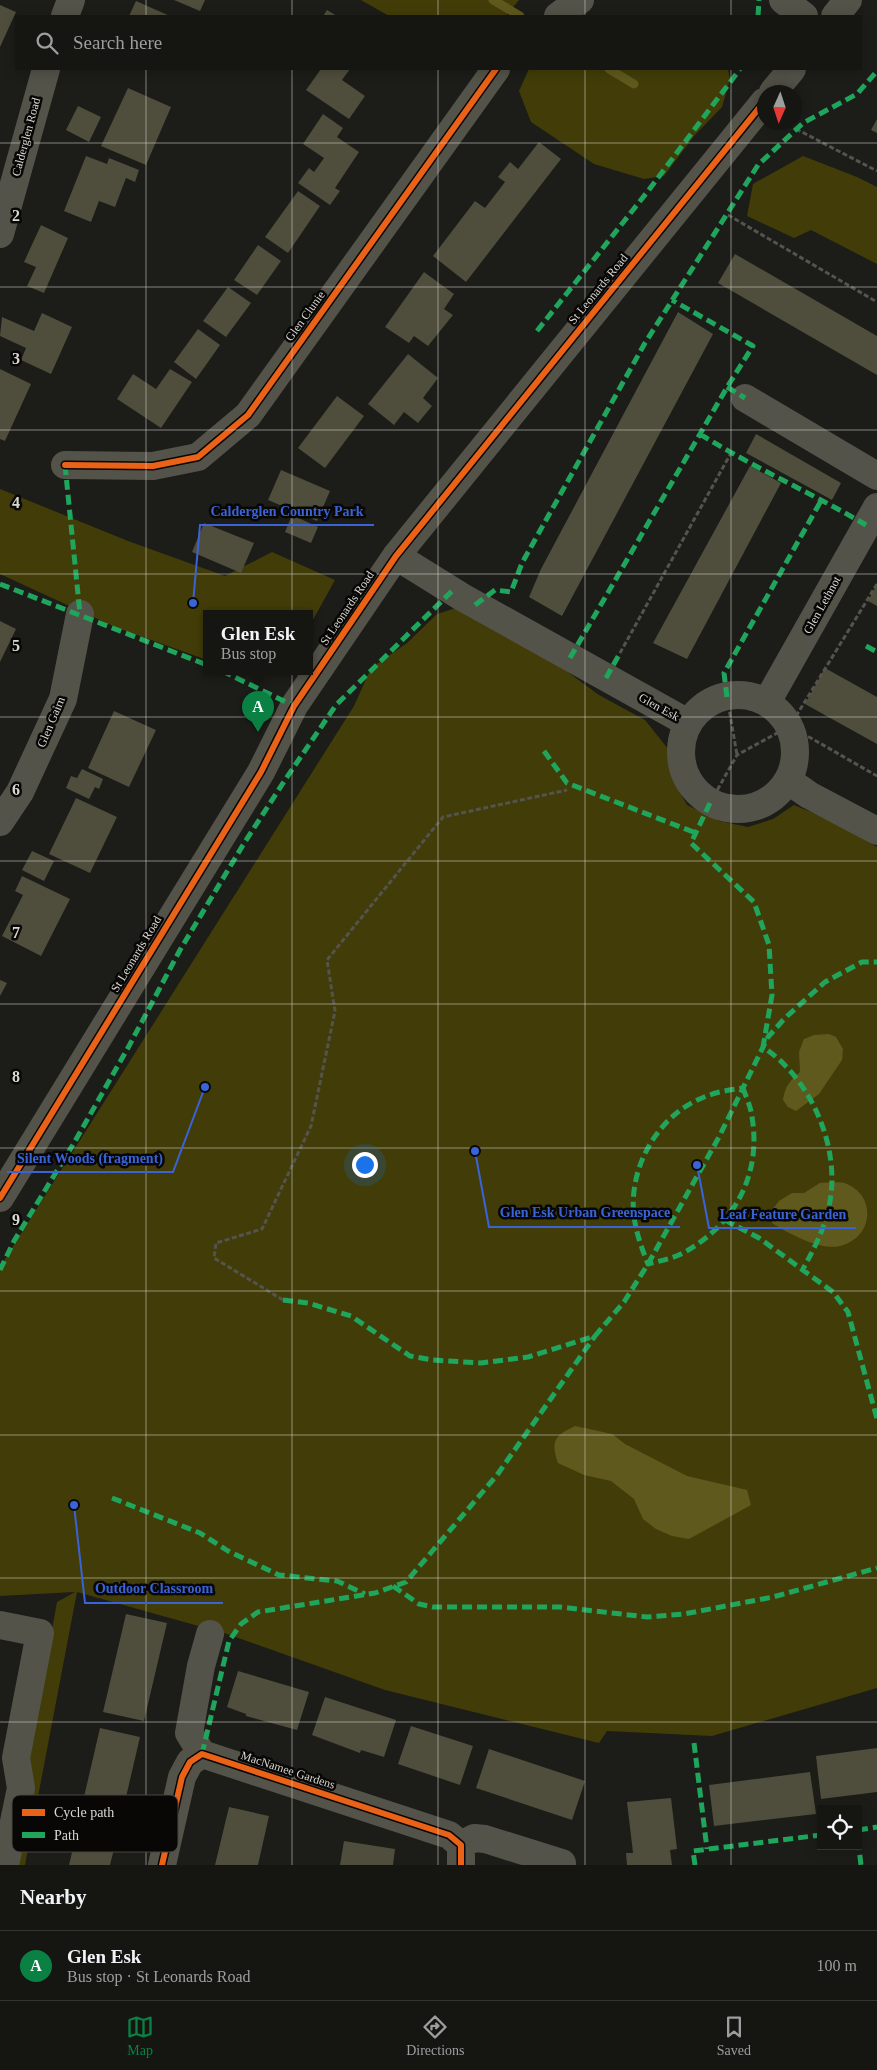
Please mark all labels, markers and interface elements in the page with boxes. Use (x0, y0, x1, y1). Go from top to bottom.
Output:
search box (15, 15, 862, 70)
icon: search (33, 29, 61, 57)
text: Search here (73, 32, 162, 53)
north arrow (757, 85, 802, 130)
street label: Calderglen Road (9, 96, 43, 178)
text: 2 (12, 207, 20, 224)
street label: St Leonards Road (565, 251, 631, 327)
street label: Glen Clunie (282, 288, 328, 344)
text: 3 (12, 350, 20, 367)
text: 4 (12, 494, 20, 511)
callout: Calderglen Country Park (200, 496, 374, 525)
text: Calderglen Country Park (210, 504, 364, 519)
street label: St Leonards Road (317, 568, 377, 648)
street label: Glen Lethnot (800, 573, 844, 636)
popup (203, 610, 313, 675)
text: Glen Esk (221, 623, 295, 644)
text: 5 (12, 637, 20, 654)
text: Bus stop (221, 645, 276, 662)
street label: Glen Esk (636, 690, 682, 724)
pin: A (242, 691, 274, 732)
street label: Glen Gairn (34, 695, 68, 749)
text: 6 (12, 781, 20, 798)
street label: St Leonards Road (108, 914, 164, 994)
text: 7 (12, 924, 20, 941)
text: 8 (12, 1068, 20, 1085)
callout: Silent Woods (fragment) (7, 1143, 173, 1172)
text: Silent Woods (fragment) (17, 1151, 163, 1167)
your location (352, 1152, 378, 1178)
callout: Glen Esk Urban Greenspace (489, 1198, 680, 1227)
callout: Leaf Feature Garden (709, 1199, 856, 1228)
text: Glen Esk Urban Greenspace (500, 1205, 670, 1220)
text: Leaf Feature Garden (720, 1207, 846, 1222)
text: 9 (12, 1211, 20, 1228)
callout: Outdoor Classroom (85, 1574, 223, 1603)
text: Outdoor Classroom (95, 1581, 213, 1596)
street label: MacNamee Gardens (239, 1748, 337, 1792)
legend (12, 1795, 178, 1852)
text: Cycle path (54, 1805, 114, 1820)
map controls (817, 1805, 862, 1850)
button: locate (817, 1805, 862, 1850)
text: Path (54, 1828, 79, 1843)
text: Nearby (20, 1885, 87, 1909)
text: Glen Esk (67, 1946, 141, 1967)
text: A (30, 1957, 42, 1974)
text: 100 m (817, 1957, 857, 1974)
text: Bus stop · St Leonards Road (67, 1968, 251, 1985)
tab: Map (126, 2013, 154, 2059)
tab: Directions (406, 2013, 465, 2059)
tab: Saved (717, 2013, 751, 2059)

